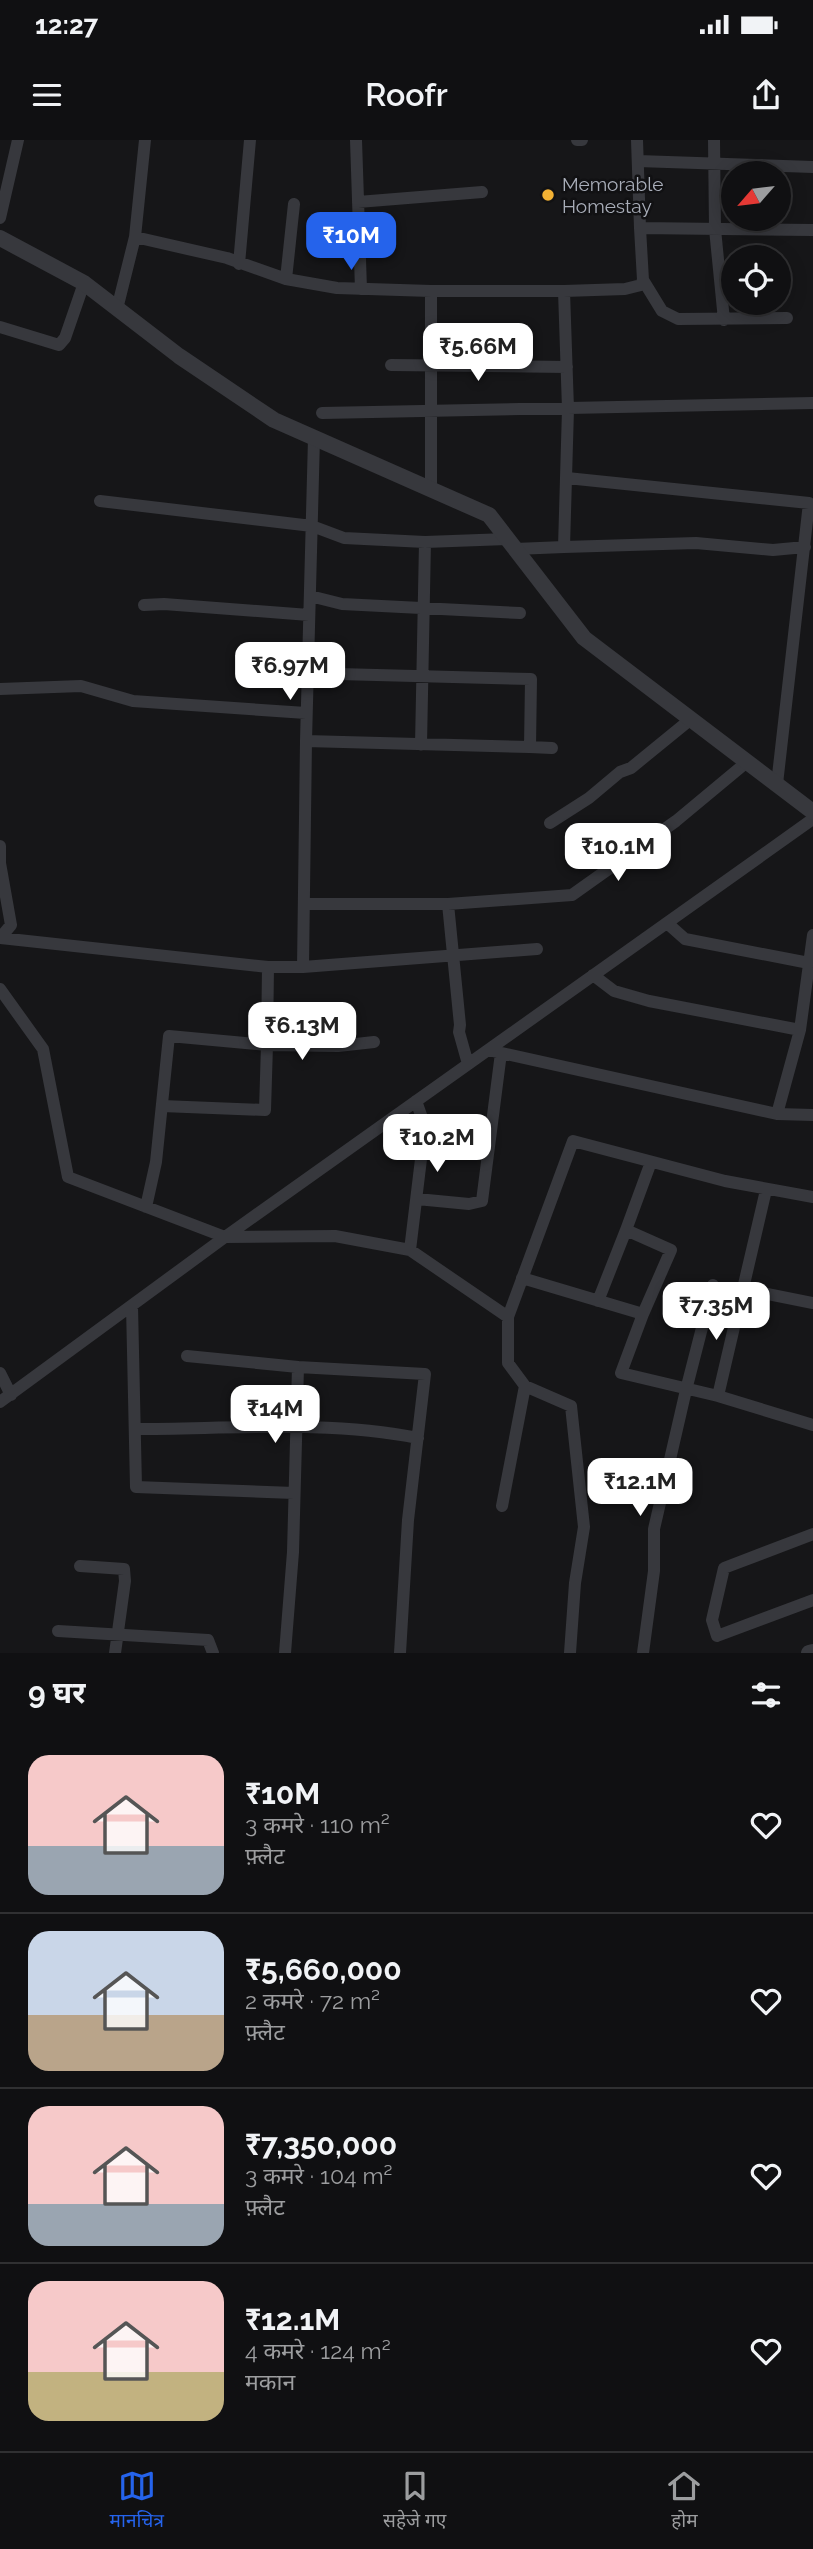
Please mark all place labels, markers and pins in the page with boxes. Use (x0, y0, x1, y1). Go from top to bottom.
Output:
place label: Memorable Homestay (562, 173, 663, 217)
marker: Memorable Homestay (540, 187, 556, 203)
pin: ₹10M (310, 212, 392, 272)
pin: ₹5.66M (421, 324, 535, 383)
pin: ₹6.97M (233, 643, 347, 702)
pin: ₹10.1M (561, 824, 675, 883)
pin: ₹6.13M (245, 1002, 359, 1062)
pin: ₹10.2M (380, 1114, 494, 1174)
pin: ₹7.35M (659, 1282, 773, 1342)
pin: ₹14M (234, 1386, 316, 1445)
pin: ₹12.1M (583, 1458, 697, 1518)

